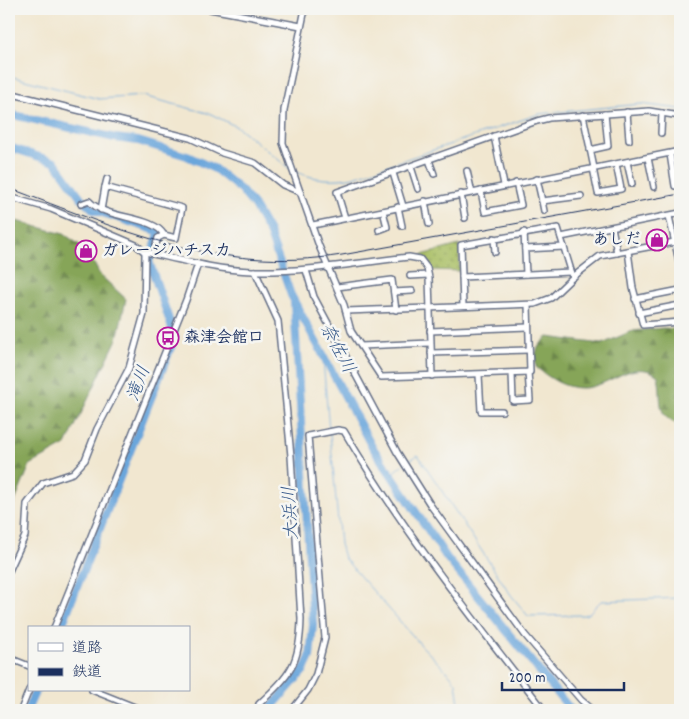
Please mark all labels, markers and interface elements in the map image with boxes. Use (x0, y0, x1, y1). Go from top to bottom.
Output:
shop icon: あしだ (645, 228, 669, 252)
place label: あしだ (593, 229, 641, 252)
shop icon: ガレージハチスカ (74, 239, 98, 263)
place label: ガレージハチスカ (102, 240, 231, 263)
water label: 奈佐川 (312, 319, 360, 379)
bus stop icon: 森津会館口 (156, 326, 180, 350)
place label: 森津会館口 (184, 327, 264, 350)
water label: 滝川 (122, 363, 158, 405)
water label: 大浜川 (278, 485, 306, 541)
legend (28, 626, 190, 692)
text: 道路 (72, 638, 102, 660)
scale bar (502, 659, 624, 691)
text: 鉄道 (72, 662, 102, 684)
text: 200 m (509, 668, 546, 690)

